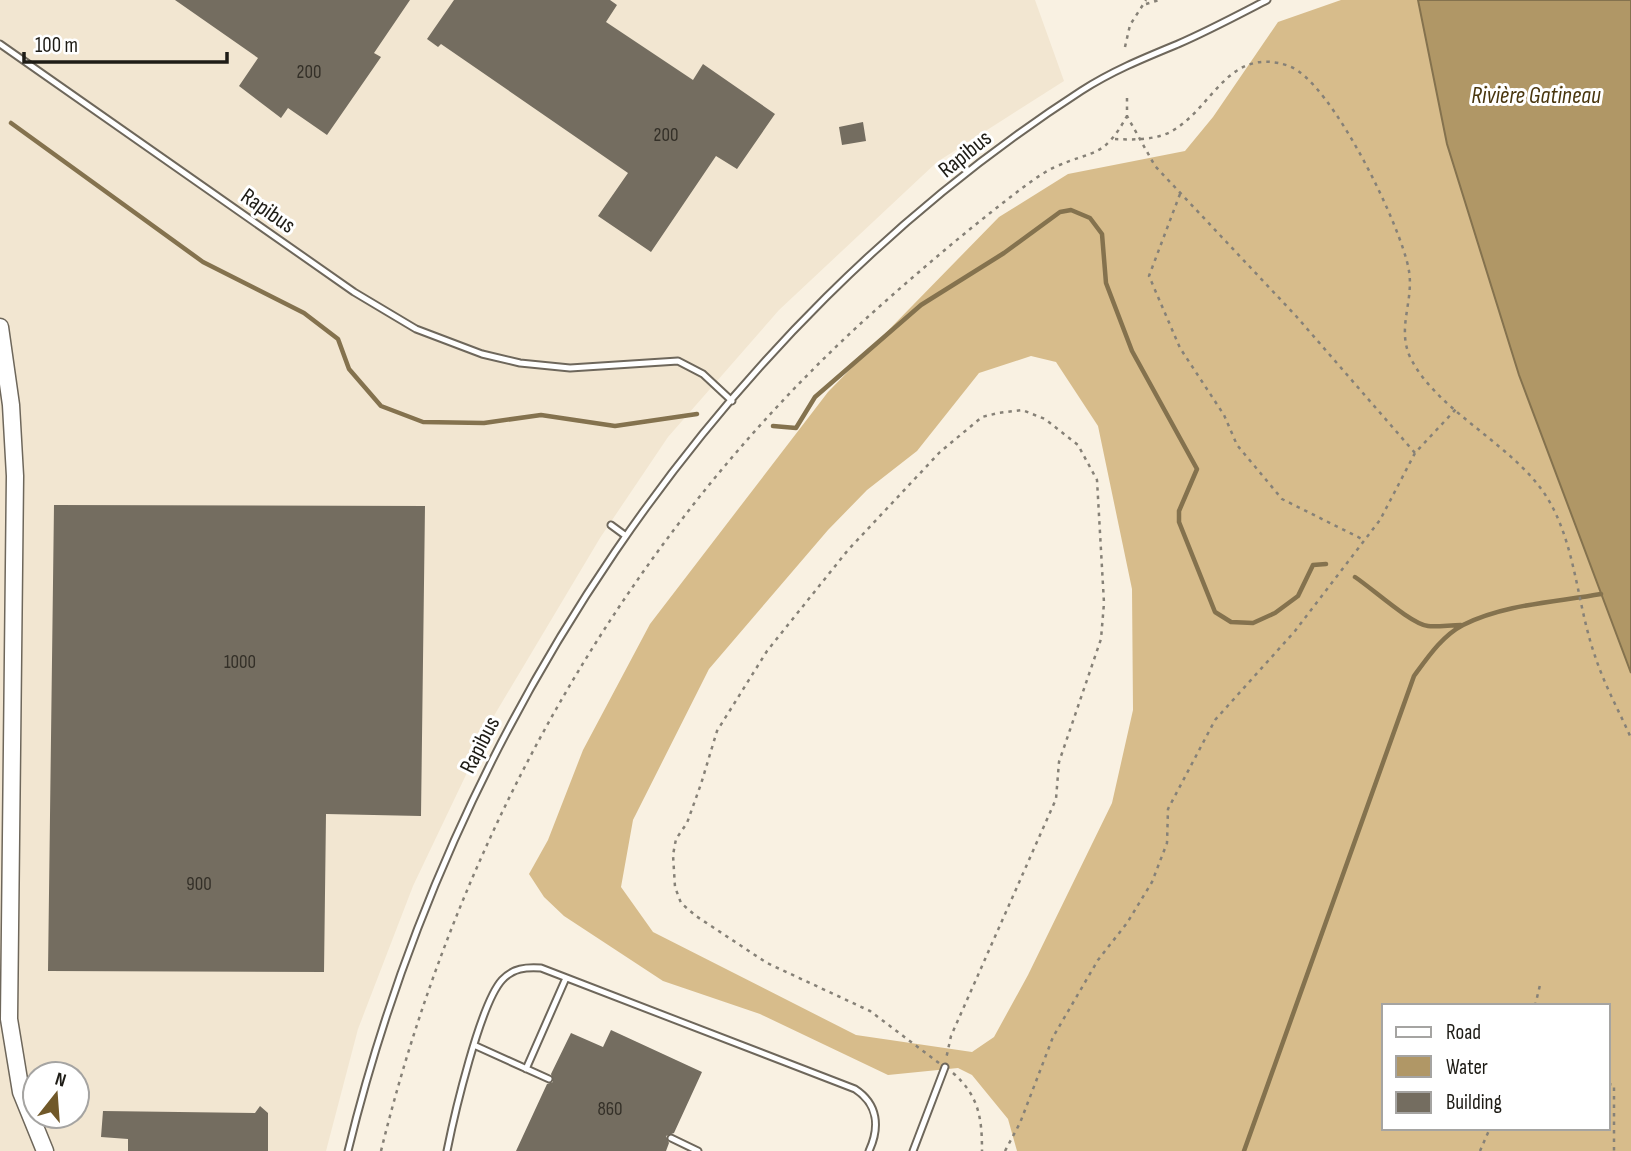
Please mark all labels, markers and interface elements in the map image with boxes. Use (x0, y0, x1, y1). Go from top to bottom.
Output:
scale bar (24, 21, 228, 65)
text: 100 m (35, 33, 78, 58)
house number: 200 (297, 61, 321, 84)
water label: Rivière Gatineau (1471, 81, 1601, 110)
house number: 200 (654, 124, 678, 147)
street label: Rapibus (933, 124, 997, 184)
street label: Rapibus (235, 182, 301, 240)
house number: 1000 (224, 651, 256, 674)
street label: Rapibus (454, 712, 506, 778)
house number: 900 (186, 873, 212, 896)
legend (1382, 1004, 1610, 1130)
text: Road (1446, 1020, 1481, 1045)
text: Water (1446, 1055, 1488, 1080)
north arrow (21, 1060, 91, 1130)
text: N (52, 1068, 69, 1093)
text: Building (1446, 1090, 1502, 1115)
house number: 860 (597, 1098, 623, 1121)

